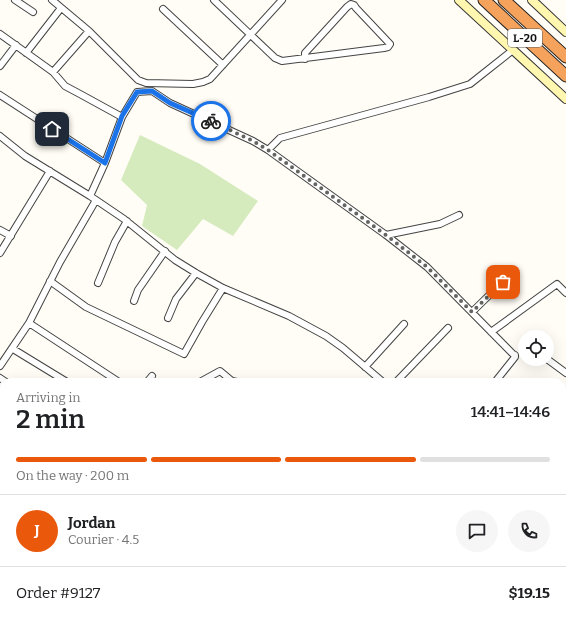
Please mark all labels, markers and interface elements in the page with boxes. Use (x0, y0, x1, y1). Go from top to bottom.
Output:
road number: L-20 (508, 29, 542, 47)
courier (191, 101, 231, 141)
icon: bike (200, 110, 222, 132)
pin (35, 112, 69, 146)
icon: home (41, 118, 63, 140)
pin (486, 265, 520, 299)
icon: bag (492, 271, 514, 293)
map controls (518, 330, 554, 366)
button: locate (518, 330, 554, 366)
text: Arriving in (16, 390, 81, 405)
text: 14:41–14:46 (471, 403, 550, 421)
text: 2 min (16, 404, 85, 435)
text: On the way · 200 m (16, 468, 129, 483)
button: chat (456, 510, 498, 552)
button: phone (508, 510, 550, 552)
text: Jordan (68, 514, 115, 532)
text: J (34, 522, 40, 540)
text: Courier · 4.5 (68, 532, 139, 547)
text: Order #9127 (16, 584, 100, 602)
text: $19.15 (509, 584, 550, 602)

